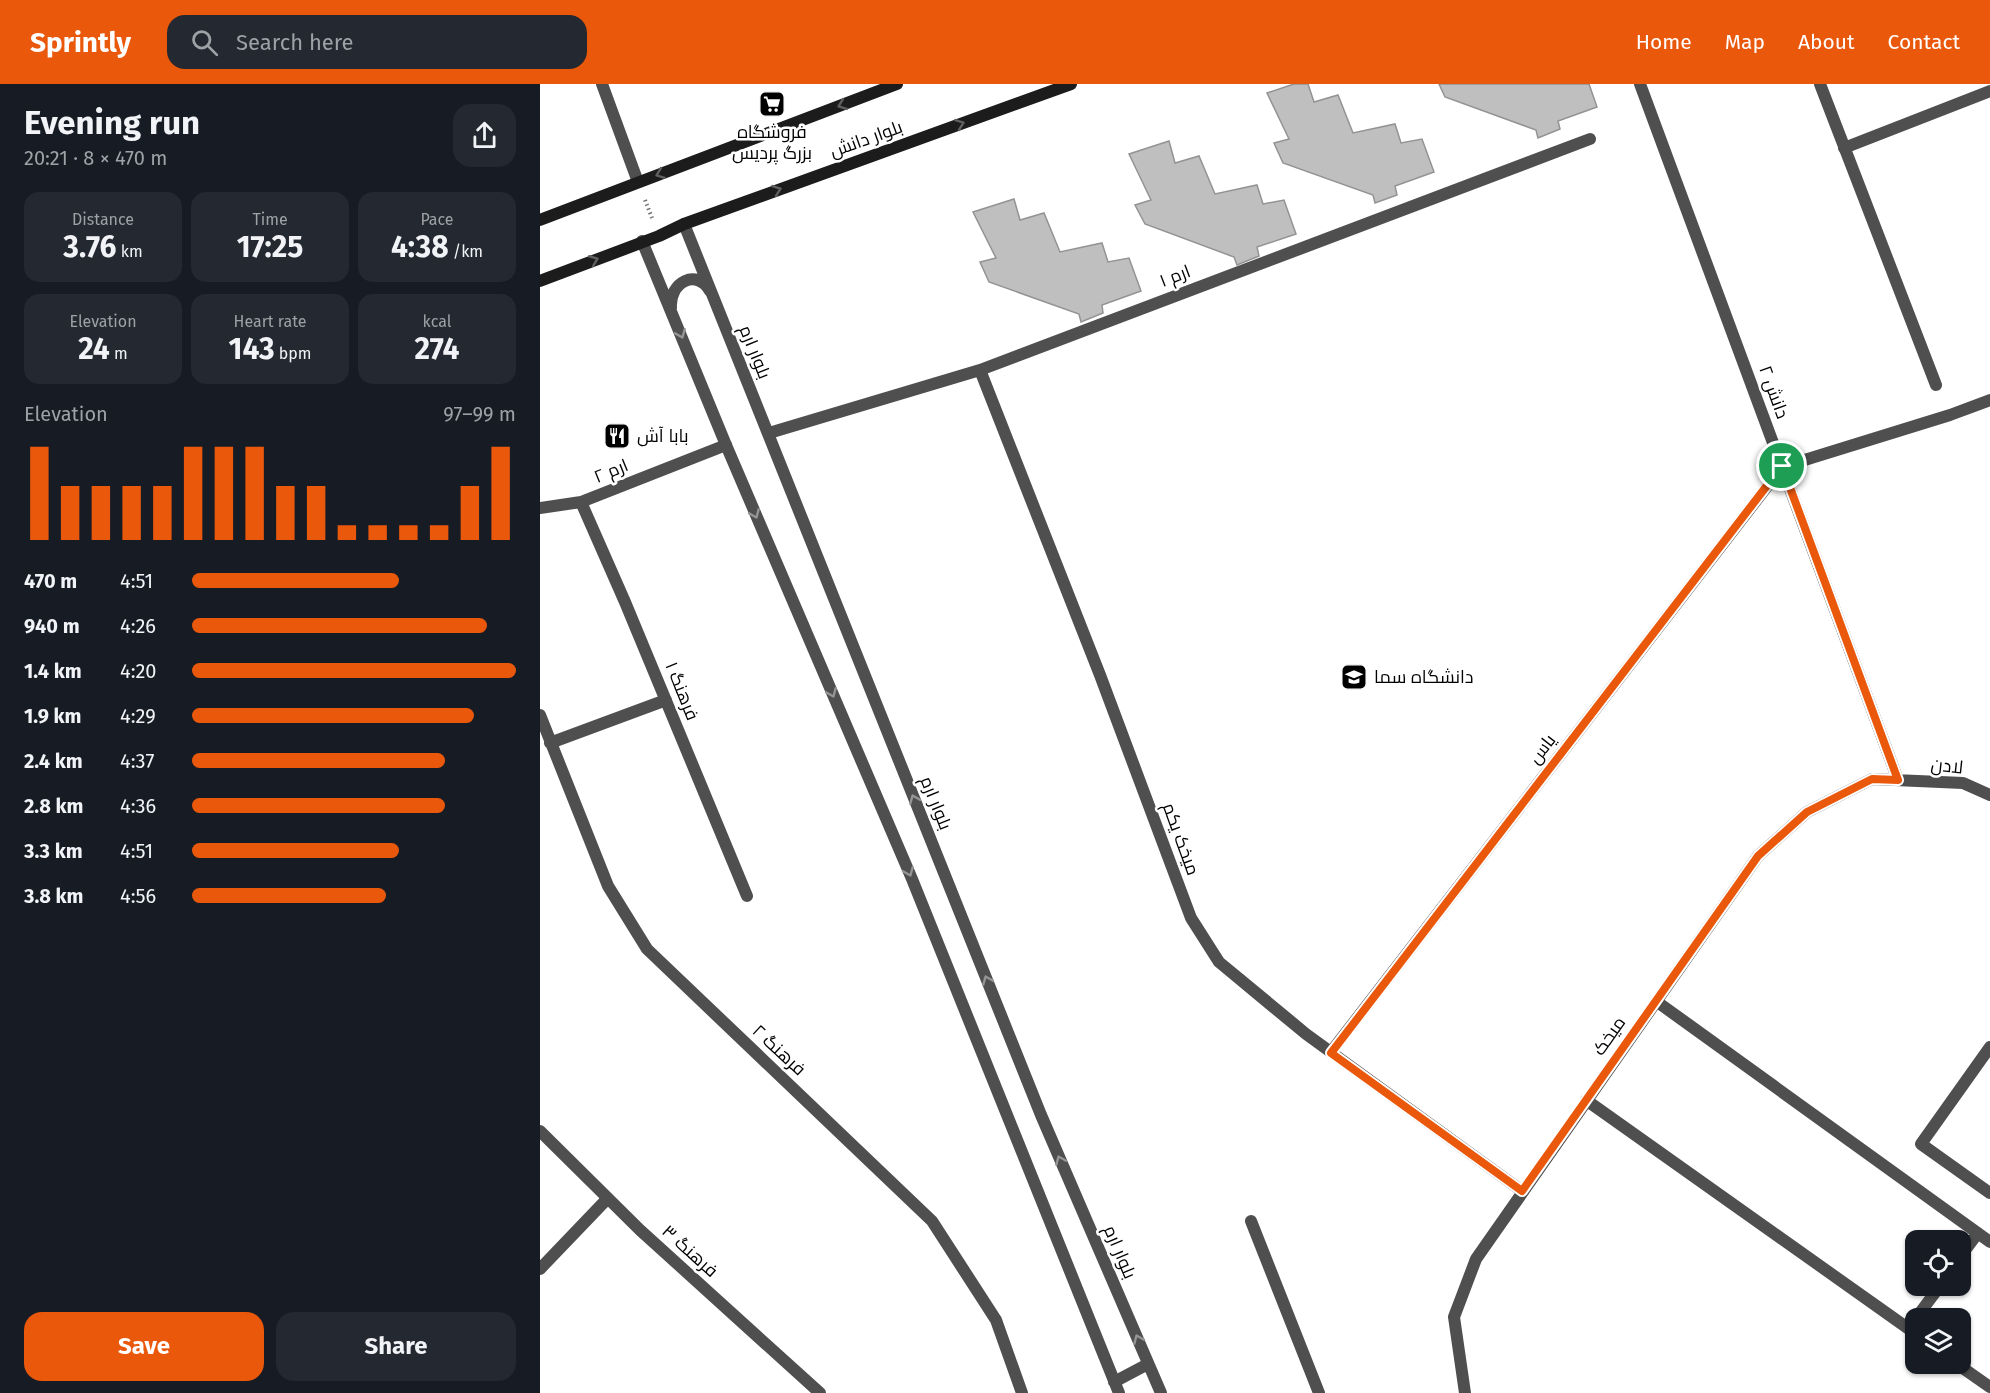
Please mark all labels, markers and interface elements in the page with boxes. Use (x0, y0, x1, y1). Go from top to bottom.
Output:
search box (167, 15, 587, 69)
text: Sprintly (30, 26, 131, 59)
icon: search (188, 26, 221, 59)
text: Search here (236, 29, 354, 56)
text: Home (1636, 29, 1692, 55)
text: Map (1725, 29, 1765, 55)
text: About (1798, 29, 1855, 55)
text: Contact (1888, 29, 1960, 55)
supermarket icon: فروشگاه بزرگ پردیس (757, 89, 787, 119)
one-way arrow (837, 97, 848, 110)
text: Evening run (24, 103, 200, 143)
button: share (453, 104, 516, 167)
street label: بلوار دانش (827, 116, 905, 162)
one-way arrow (954, 119, 965, 132)
place label: فروشگاه بزرگ پردیس (732, 121, 812, 165)
text: 20:21 · 8 × 470 m (24, 146, 167, 170)
one-way arrow (655, 166, 665, 179)
one-way arrow (771, 185, 781, 198)
text: Distance (72, 210, 134, 229)
text: Time (252, 210, 288, 229)
text: Pace (420, 210, 454, 229)
text: 3.76 (63, 229, 117, 265)
text: 17:25 (237, 229, 303, 265)
text: 4:38 (391, 229, 449, 265)
text: km (117, 242, 143, 261)
text: /km (449, 242, 483, 261)
one-way arrow (588, 255, 599, 267)
street label: ارم ۱ (1156, 260, 1194, 293)
text: Elevation (69, 312, 137, 331)
text: Heart rate (234, 312, 306, 331)
text: kcal (423, 312, 451, 331)
street label: بلوار ارم (733, 322, 776, 382)
one-way arrow (674, 327, 686, 338)
text: 24 (78, 331, 110, 367)
text: 143 (229, 331, 275, 367)
text: 274 (415, 331, 460, 367)
text: m (110, 344, 128, 363)
text: bpm (275, 344, 311, 363)
street label: دانش ۲ (1754, 362, 1794, 422)
text: Elevation (24, 402, 108, 426)
text: 97–99 m (443, 402, 516, 426)
restaurant icon: بابا آش (602, 421, 632, 451)
place label: بابا آش (637, 425, 689, 447)
pin (1756, 440, 1807, 491)
icon: arrive (1765, 449, 1798, 482)
street label: ارم ۲ (591, 454, 632, 489)
one-way arrow (748, 508, 760, 519)
text: 470 m (24, 569, 77, 593)
text: 4:51 (120, 569, 153, 593)
text: 940 m (24, 614, 80, 638)
text: 4:26 (120, 614, 156, 638)
text: 1.4 km (24, 659, 82, 683)
text: 4:20 (120, 659, 157, 683)
street label: فرهنگ ۱ (660, 659, 704, 723)
school or university icon: دانشگاه سما (1339, 662, 1369, 692)
place label: دانشگاه سما (1374, 666, 1474, 688)
one-way arrow (825, 687, 837, 698)
text: 1.9 km (24, 704, 82, 728)
text: 4:29 (120, 704, 156, 728)
street label: یاس (1524, 730, 1561, 768)
text: 2.4 km (24, 749, 83, 773)
text: 4:37 (120, 749, 154, 773)
street label: لادن (1930, 753, 1964, 779)
street label: بلوار ارم (914, 773, 957, 833)
text: 2.8 km (24, 794, 83, 818)
text: 4:36 (120, 794, 156, 818)
one-way arrow (909, 794, 922, 804)
street label: میخک یکم (1157, 800, 1204, 879)
text: 3.3 km (24, 839, 83, 863)
text: 4:51 (120, 839, 153, 863)
one-way arrow (902, 866, 914, 877)
text: 3.8 km (24, 884, 84, 908)
text: 4:56 (120, 884, 156, 908)
one-way arrow (982, 975, 994, 986)
street label: میخک (1588, 1012, 1630, 1060)
street label: فرهنگ ۲ (748, 1020, 810, 1080)
one-way arrow (1055, 1156, 1067, 1167)
street label: فرهنگ ۳ (658, 1220, 722, 1282)
street label: بلوار ارم (1098, 1222, 1141, 1282)
map controls (1905, 1230, 1971, 1374)
button: locate (1905, 1230, 1971, 1296)
button: layers (1905, 1308, 1971, 1374)
button: Save (24, 1312, 264, 1381)
button: Share (276, 1312, 516, 1381)
one-way arrow (1133, 1335, 1145, 1346)

